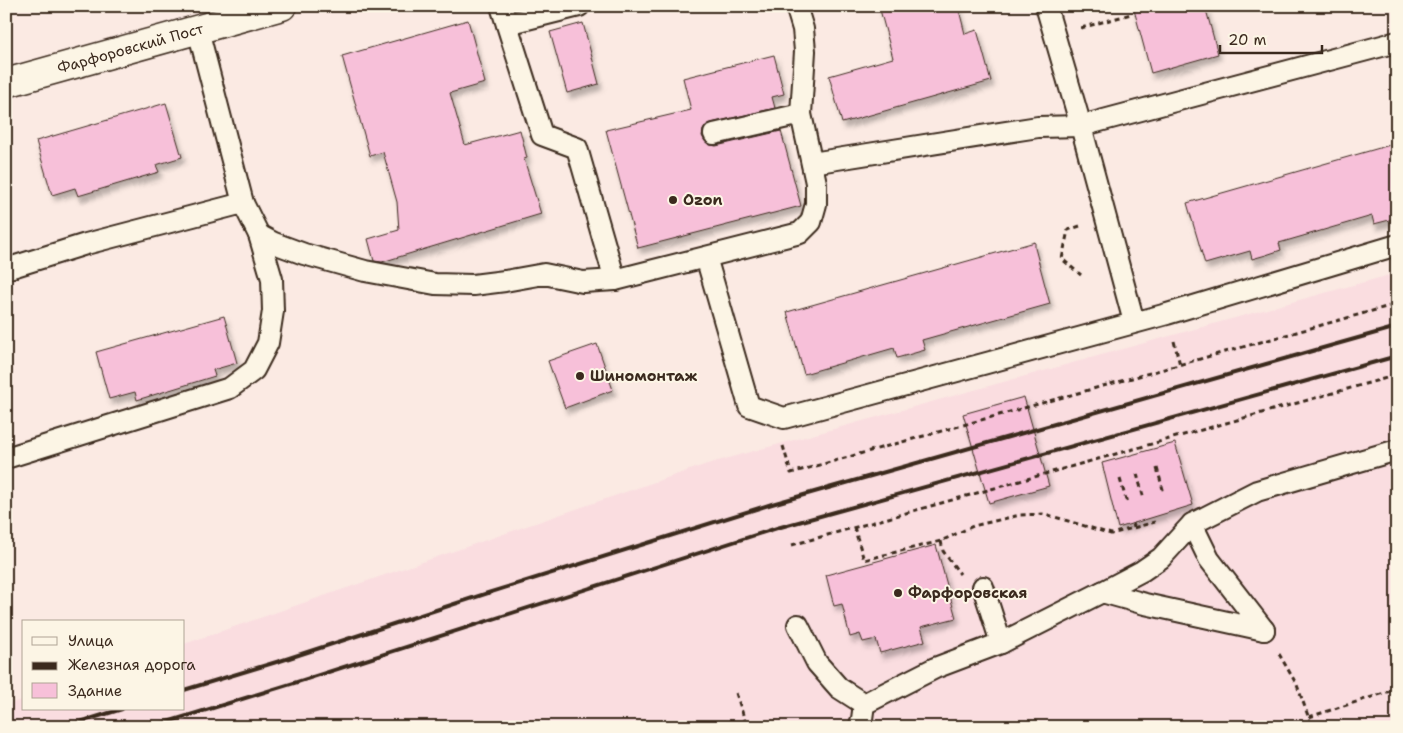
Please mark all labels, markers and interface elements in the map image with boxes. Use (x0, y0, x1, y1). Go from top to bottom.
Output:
street label: Фарфоровский Пост (55, 18, 206, 78)
scale bar (1220, 22, 1323, 54)
text: 20 m (1228, 30, 1267, 50)
place label: Ozon (683, 190, 723, 210)
marker: Ozon (667, 194, 679, 206)
place label: Шиномонтаж (590, 366, 698, 386)
marker: Шиномонтаж (574, 370, 586, 382)
place label: Фарфоровская (908, 583, 1028, 603)
marker: Фарфоровская (892, 587, 904, 599)
legend (22, 620, 185, 710)
text: Улица (68, 631, 114, 651)
text: Железная дорога (68, 655, 196, 675)
text: Здание (68, 681, 122, 701)

